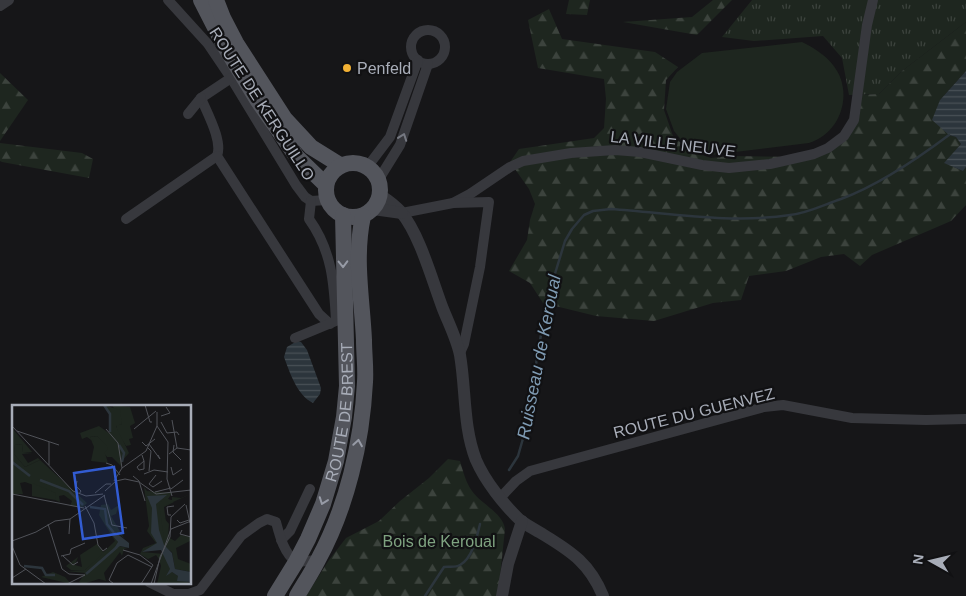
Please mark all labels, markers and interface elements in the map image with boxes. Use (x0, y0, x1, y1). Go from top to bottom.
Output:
street label: ROUTE DE KERGUILLO (206, 24, 318, 184)
place label: Penfeld (357, 60, 411, 77)
marker: Penfeld (341, 62, 353, 74)
street label: LA VILLE NEUVE (609, 128, 737, 160)
one-way arrow (397, 133, 407, 142)
one-way arrow (338, 260, 349, 268)
water label: Ruisseau de Keroual (513, 272, 565, 441)
street label: ROUTE DE BREST (322, 342, 356, 484)
street label: ROUTE DU GUENVEZ (612, 385, 776, 441)
inset map (12, 405, 191, 584)
one-way arrow (352, 438, 362, 447)
one-way arrow (319, 497, 329, 505)
park label: Bois de Keroual (383, 533, 495, 550)
north arrow (906, 536, 956, 586)
text: N (909, 553, 927, 565)

